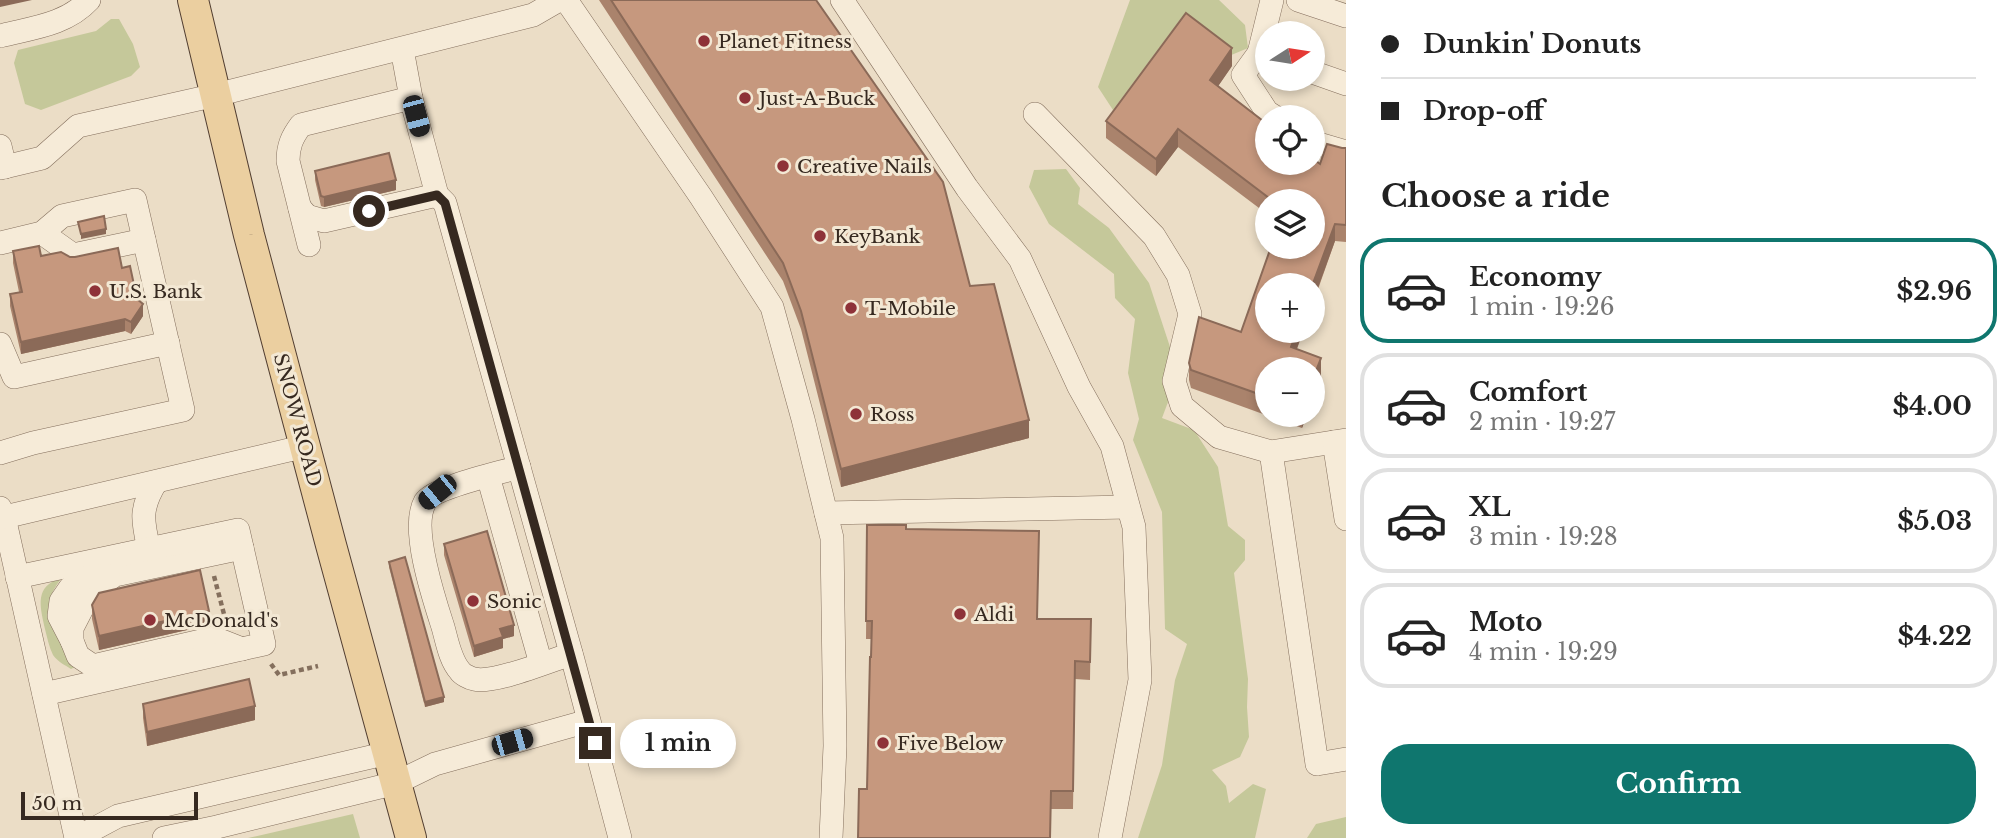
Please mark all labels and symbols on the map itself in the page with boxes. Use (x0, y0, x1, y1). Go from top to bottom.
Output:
north arrow (1255, 21, 1325, 91)
place label: Planet Fitness (718, 30, 852, 53)
marker: Planet Fitness (696, 33, 712, 49)
place label: Just-A-Buck (756, 87, 875, 110)
marker: Just-A-Buck (737, 90, 753, 106)
car (401, 93, 432, 139)
place label: Creative Nails (797, 155, 932, 178)
marker: Creative Nails (775, 158, 791, 174)
route start (353, 195, 385, 227)
place label: KeyBank (834, 225, 921, 248)
marker: KeyBank (812, 228, 828, 244)
place label: U.S. Bank (109, 280, 203, 303)
marker: U.S. Bank (87, 283, 103, 299)
place label: T-Mobile (865, 297, 956, 320)
marker: T-Mobile (843, 300, 859, 316)
street label: SNOW ROAD (269, 351, 326, 489)
place label: Ross (870, 403, 914, 426)
marker: Ross (848, 406, 864, 422)
car (415, 471, 460, 513)
place label: Sonic (487, 590, 541, 613)
marker: Sonic (465, 593, 481, 609)
place label: Aldi (973, 603, 1015, 626)
marker: Aldi (952, 606, 968, 622)
place label: McDonald's (164, 609, 279, 632)
marker: McDonald's (142, 612, 158, 628)
callout: 1 min (620, 718, 735, 768)
car (489, 726, 536, 758)
route end (579, 727, 611, 759)
place label: Five Below (897, 732, 1004, 755)
marker: Five Below (875, 735, 891, 751)
scale bar (21, 789, 198, 821)

